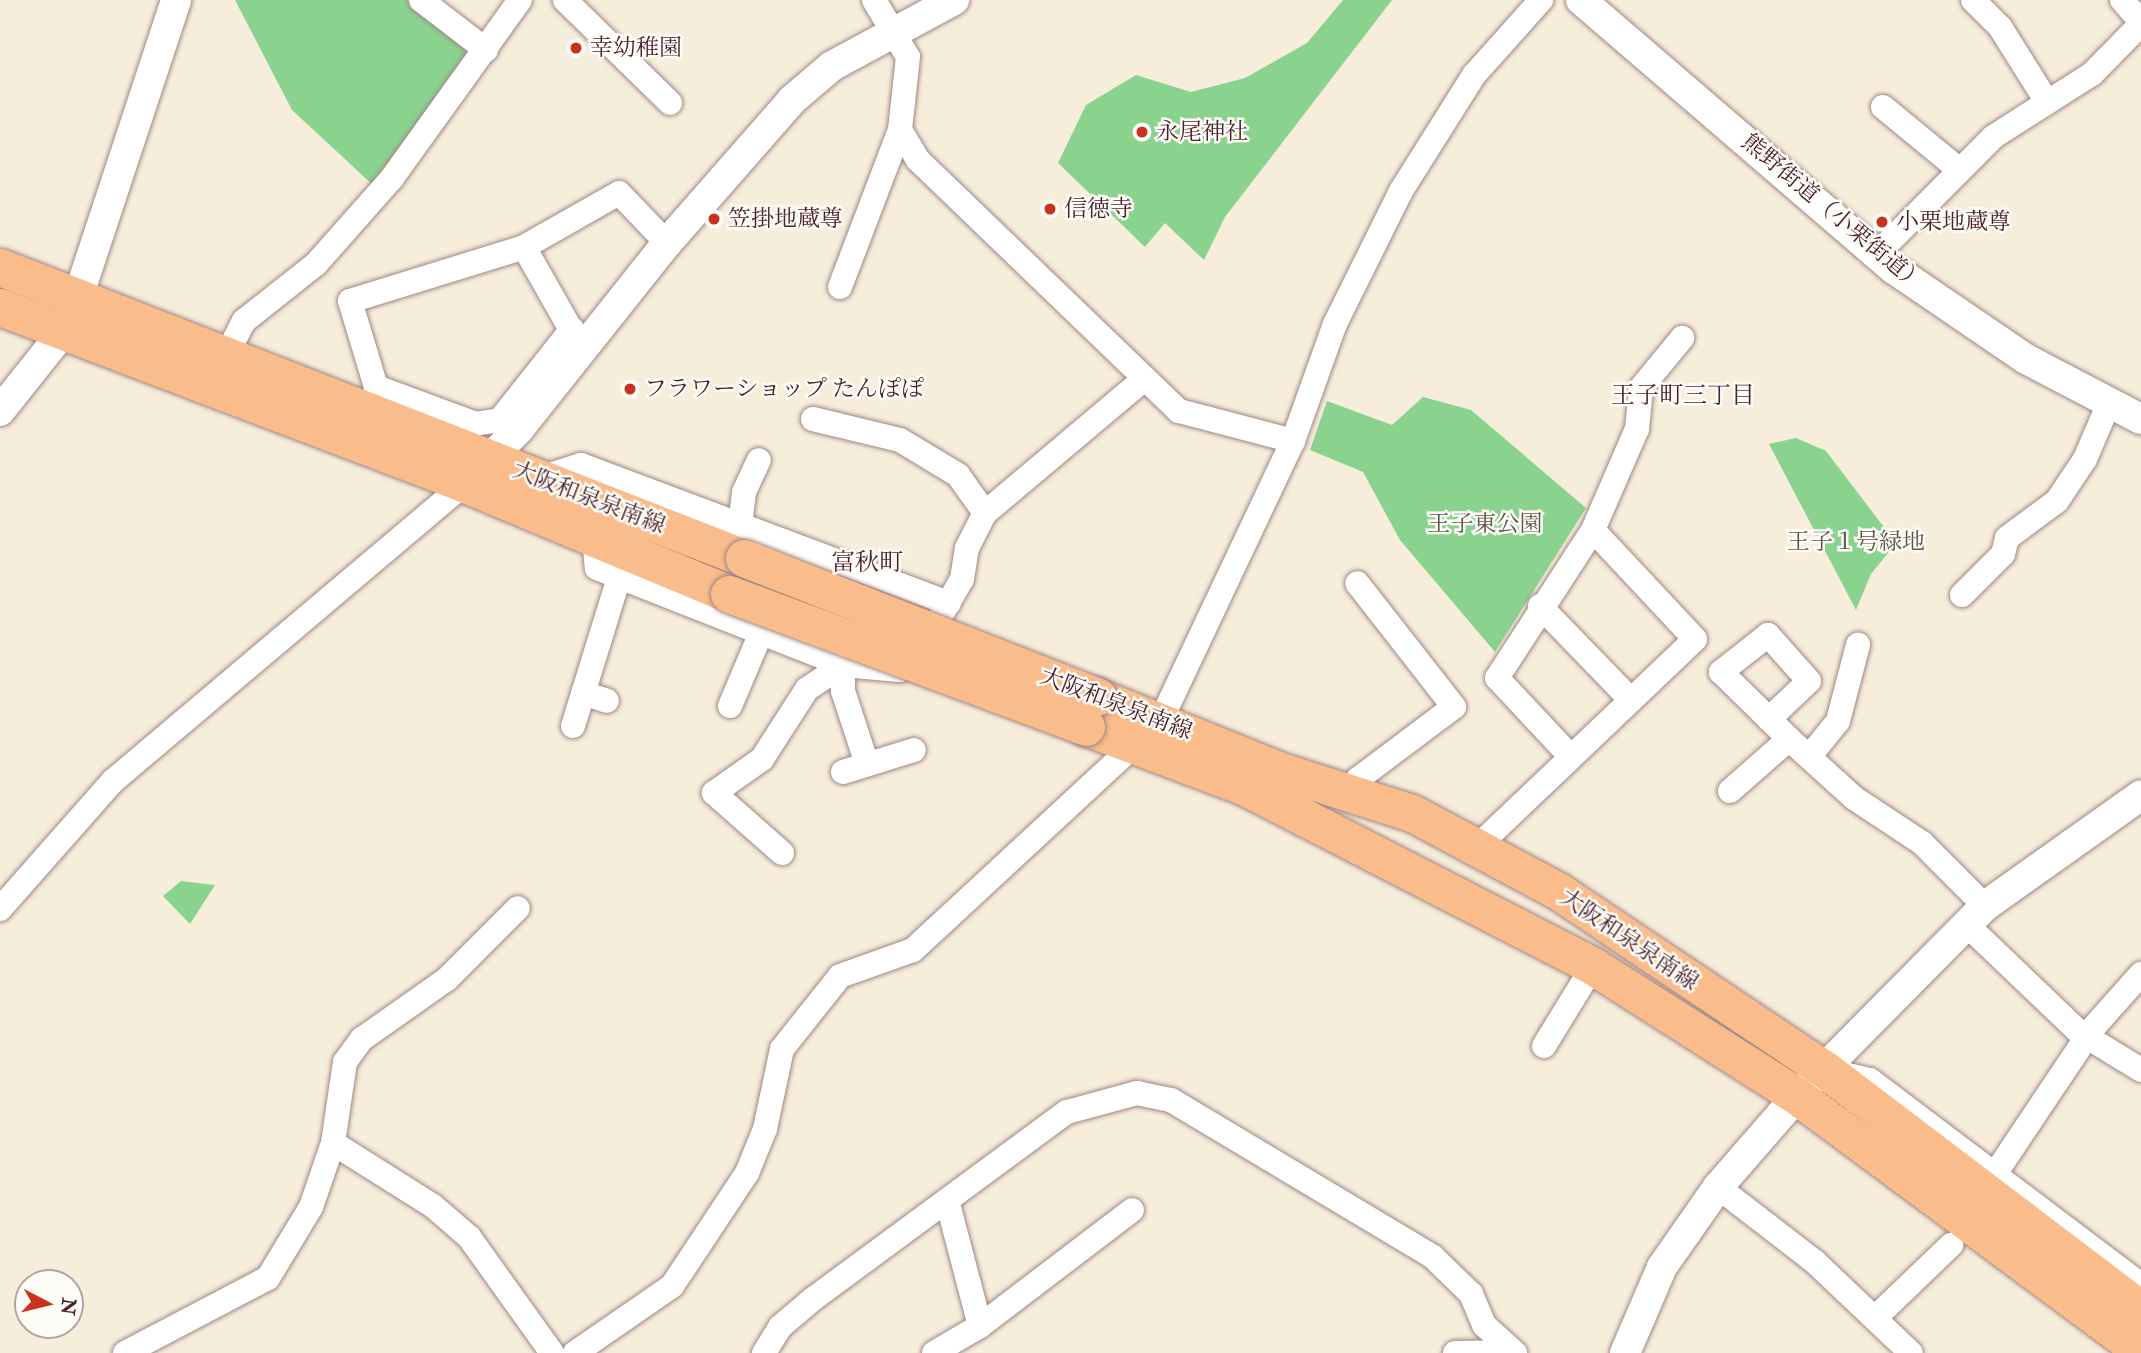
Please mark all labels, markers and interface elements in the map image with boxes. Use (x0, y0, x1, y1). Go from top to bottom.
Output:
place label: 幸幼稚園 (590, 34, 682, 62)
marker: 幸幼稚園 (568, 40, 584, 56)
place label: 永尾神社 (1156, 118, 1248, 146)
marker: 永尾神社 (1134, 124, 1150, 140)
street label: 熊野街道（小栗街道） (1736, 129, 1930, 297)
place label: 信徳寺 (1064, 195, 1133, 223)
marker: 信徳寺 (1042, 201, 1058, 217)
place label: 笠掛地蔵尊 (728, 205, 843, 233)
place label: 小栗地蔵尊 (1896, 208, 2011, 236)
marker: 笠掛地蔵尊 (706, 211, 722, 227)
marker: 小栗地蔵尊 (1874, 214, 1890, 230)
place label: フラワーショップ たんぽぽ (644, 375, 925, 403)
marker: フラワーショップ たんぽぽ (622, 381, 638, 397)
district label: 王子町三丁目 (1611, 382, 1755, 410)
street label: 大阪和泉泉南線 (509, 456, 669, 540)
park label: 王子東公園 (1428, 510, 1542, 538)
park label: 王子１号緑地 (1787, 528, 1925, 556)
district label: 富秋町 (831, 549, 903, 577)
street label: 大阪和泉泉南線 (1036, 662, 1196, 746)
street label: 大阪和泉泉南線 (1555, 884, 1703, 996)
north arrow (14, 1269, 84, 1339)
text: N (55, 1296, 81, 1316)

